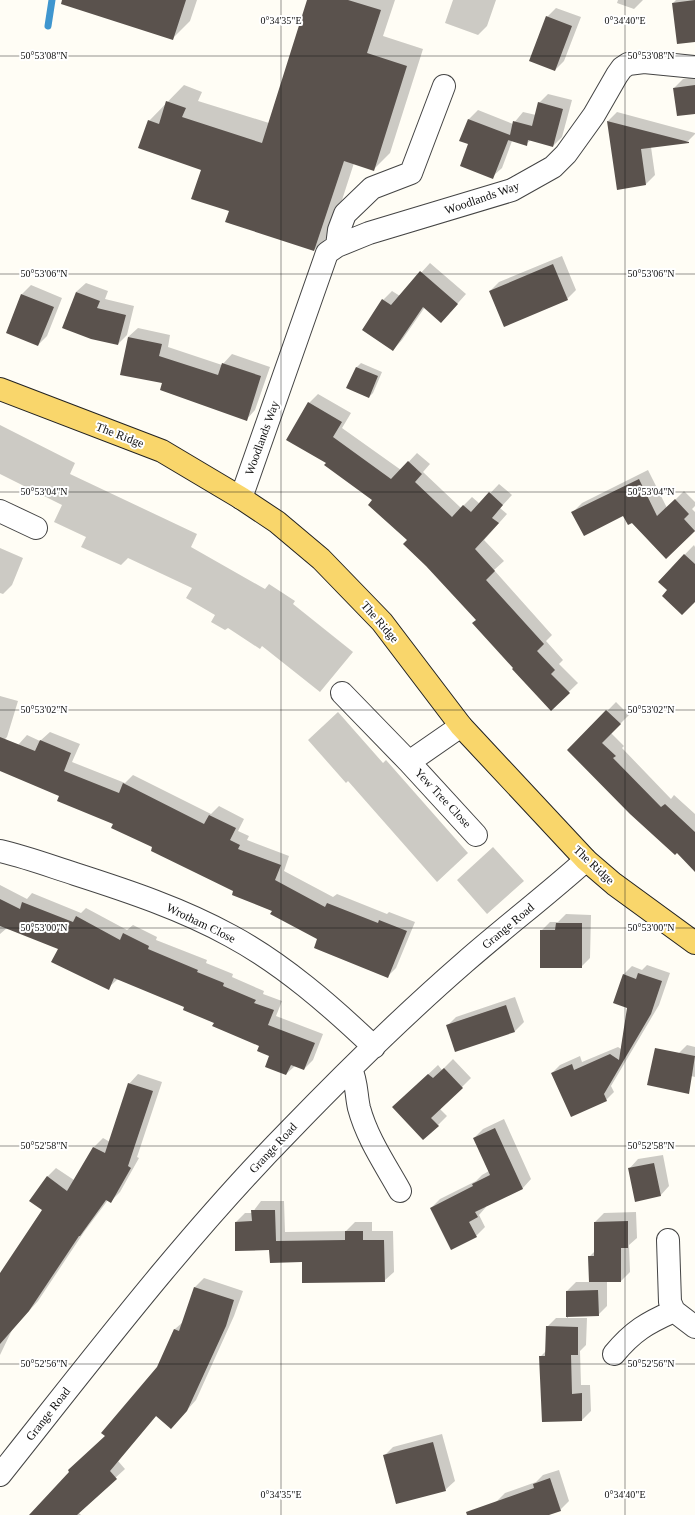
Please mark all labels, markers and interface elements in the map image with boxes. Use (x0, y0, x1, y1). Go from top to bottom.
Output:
text: 0°34'35"E (261, 15, 302, 26)
text: 0°34'40"E (605, 15, 646, 26)
text: 50°53'08"N (20, 50, 68, 61)
text: 50°53'08"N (627, 50, 675, 61)
street label: Woodlands Way (443, 179, 521, 217)
text: 50°53'06"N (20, 268, 68, 279)
text: 50°53'06"N (627, 268, 675, 279)
street label: Woodlands Way (242, 399, 282, 477)
street label: The Ridge (94, 419, 146, 451)
text: 50°53'04"N (20, 486, 68, 497)
text: 50°53'04"N (627, 486, 675, 497)
street label: The Ridge (358, 598, 402, 646)
text: 50°53'02"N (20, 704, 68, 715)
text: 50°53'02"N (627, 704, 675, 715)
street label: Yew Tree Close (412, 765, 474, 831)
street label: The Ridge (571, 843, 617, 887)
street label: Wrotham Close (164, 900, 238, 946)
street label: Grange Road (479, 900, 537, 952)
text: 50°53'00"N (20, 922, 68, 933)
text: 50°53'00"N (627, 922, 675, 933)
street label: Grange Road (246, 1120, 300, 1176)
text: 50°52'58"N (20, 1140, 68, 1151)
text: 50°52'58"N (627, 1140, 675, 1151)
text: 50°52'56"N (20, 1358, 68, 1369)
text: 50°52'56"N (627, 1358, 675, 1369)
street label: Grange Road (23, 1385, 73, 1443)
text: 0°34'35"E (261, 1489, 302, 1500)
text: 0°34'40"E (605, 1489, 646, 1500)

